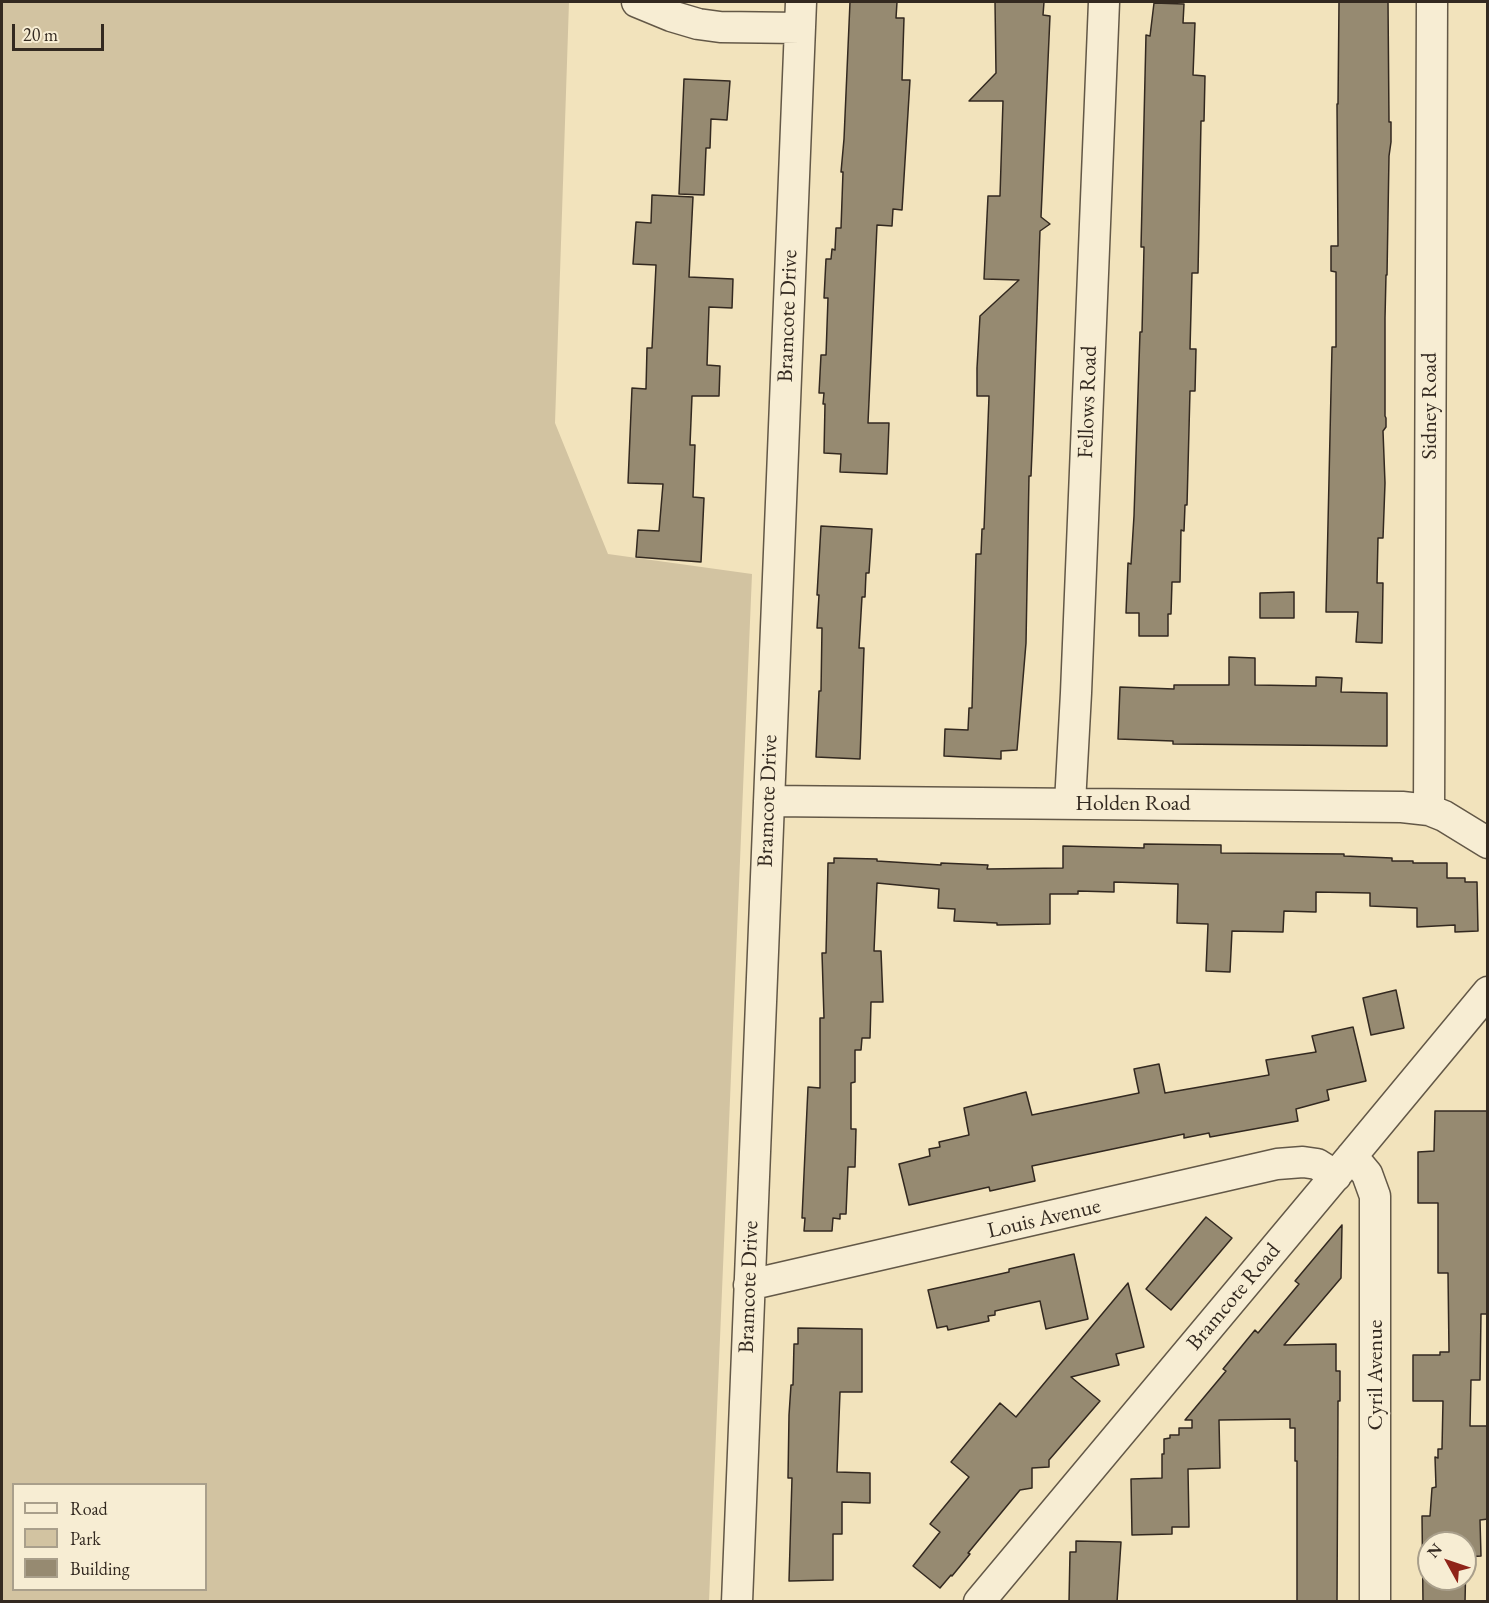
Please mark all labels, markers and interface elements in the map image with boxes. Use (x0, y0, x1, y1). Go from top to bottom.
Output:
scale bar (15, 12, 106, 50)
text: 20 m (23, 23, 58, 46)
street label: Bramcote Drive (772, 249, 804, 383)
street label: Fellows Road (1073, 345, 1103, 459)
street label: Sidney Road (1417, 352, 1443, 460)
street label: Bramcote Drive (752, 734, 784, 868)
street label: Holden Road (1075, 791, 1191, 817)
street label: Louis Avenue (985, 1193, 1103, 1245)
street label: Bramcote Drive (733, 1220, 765, 1354)
street label: Bramcote Road (1182, 1238, 1286, 1356)
street label: Cyril Avenue (1363, 1320, 1389, 1430)
legend (12, 1483, 207, 1591)
text: Road (70, 1497, 108, 1520)
text: Park (70, 1527, 101, 1550)
north arrow (1417, 1531, 1477, 1591)
text: N (1422, 1539, 1447, 1562)
text: Building (70, 1557, 130, 1580)

